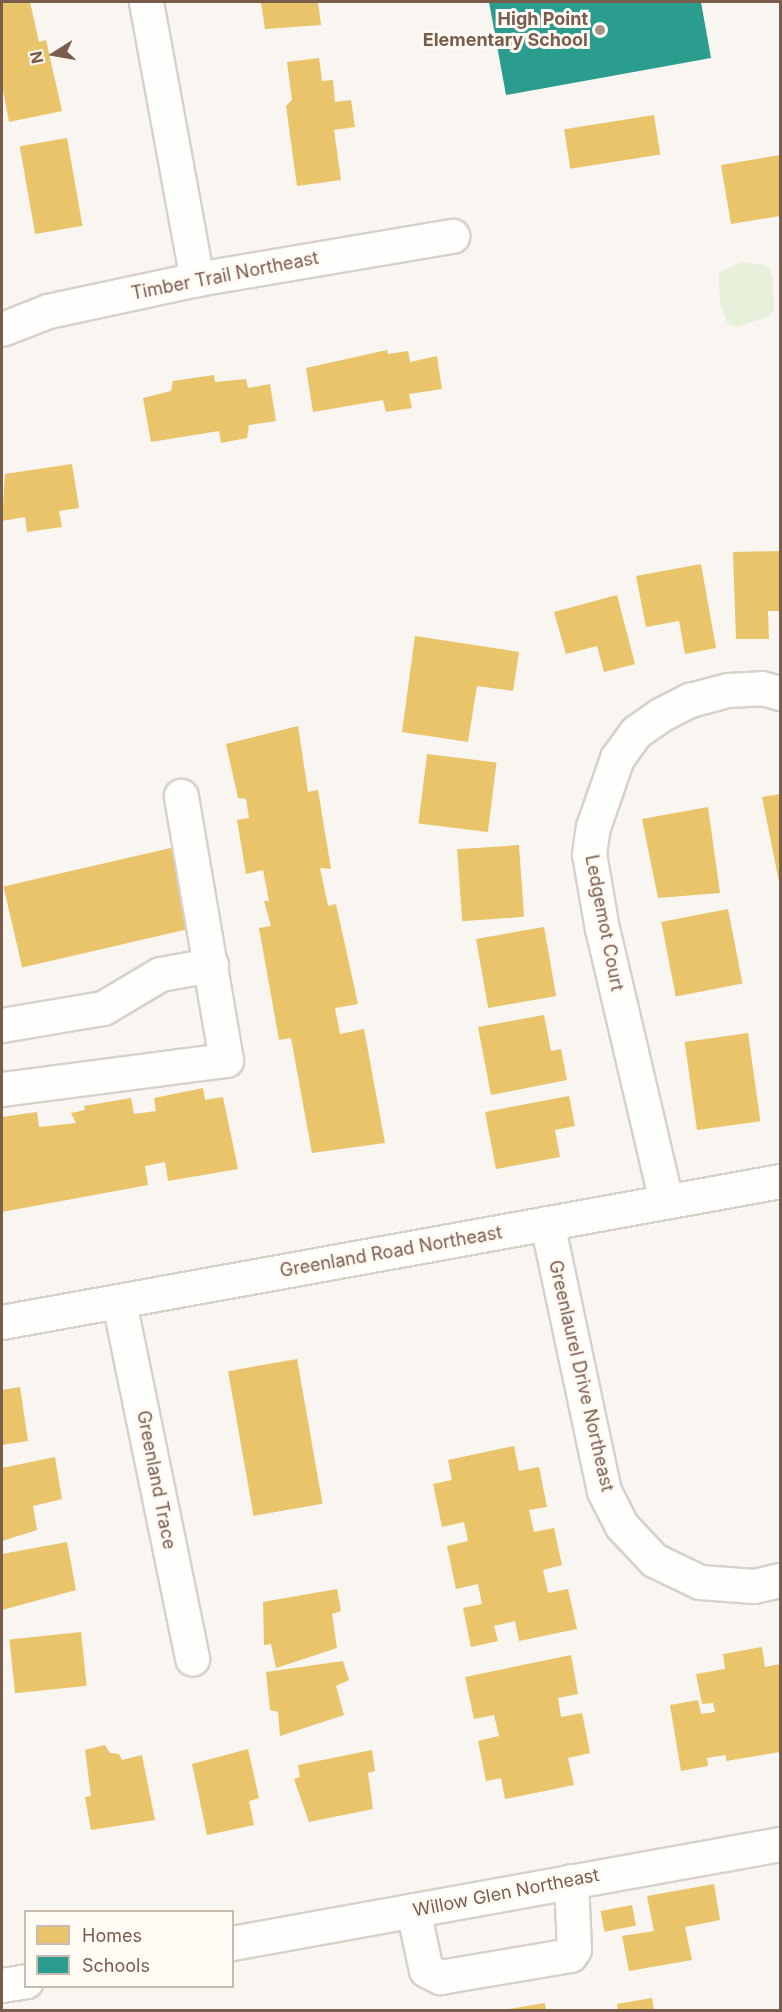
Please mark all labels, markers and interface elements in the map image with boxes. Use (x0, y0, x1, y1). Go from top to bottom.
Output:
place label: High Point Elementary School (423, 9, 588, 52)
marker: High Point Elementary School (593, 23, 607, 37)
north arrow (24, 24, 84, 84)
text: N (25, 50, 47, 65)
street label: Timber Trail Northeast (129, 247, 321, 305)
street label: Ledgemot Court (580, 853, 628, 993)
street label: Greenland Road Northeast (278, 1222, 504, 1282)
street label: Greenlaurel Drive Northeast (544, 1258, 618, 1494)
street label: Greenland Trace (132, 1409, 180, 1551)
street label: Willow Glen Northeast (411, 1864, 601, 1922)
legend (24, 1910, 234, 1988)
text: Homes (82, 1925, 142, 1946)
text: Schools (82, 1955, 150, 1976)

